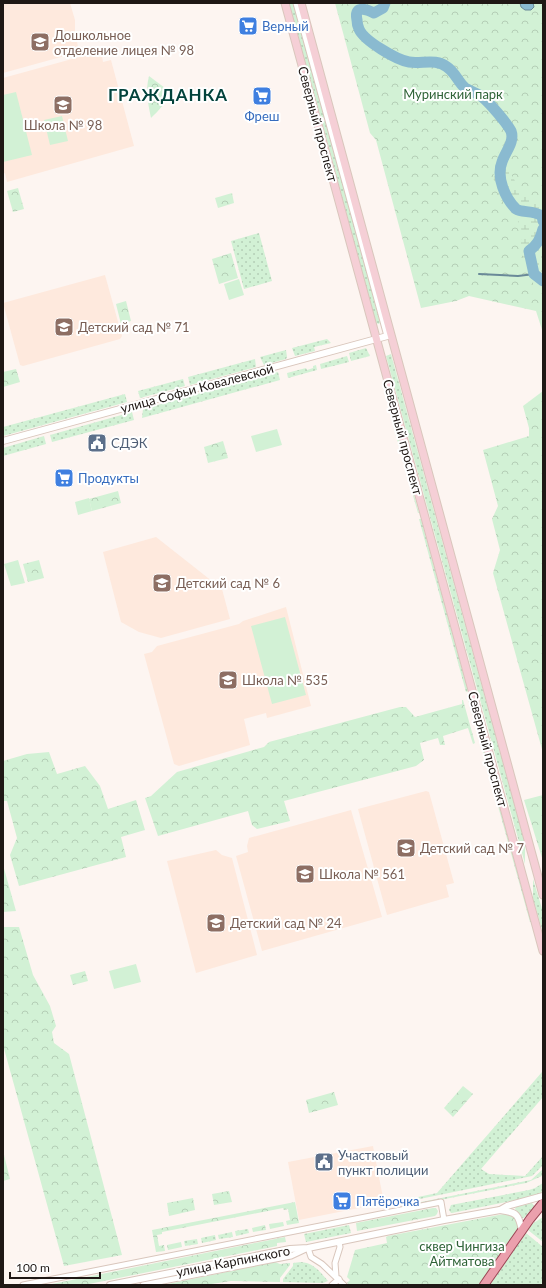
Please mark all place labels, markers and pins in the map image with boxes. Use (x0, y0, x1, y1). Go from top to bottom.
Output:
supermarket icon: Верный (237, 15, 259, 37)
place label: Верный (262, 18, 309, 34)
place label: Дошкольное отделение лицея № 98 (54, 27, 194, 58)
school or university icon: Дошкольное отделение лицея № 98 (29, 31, 51, 53)
supermarket icon: Фреш (251, 85, 273, 107)
school or university icon: Школа № 98 (52, 94, 74, 116)
place label: Фреш (245, 108, 279, 124)
place label: Школа № 98 (24, 117, 102, 133)
school or university icon: Детский сад № 71 (53, 316, 75, 338)
place label: Детский сад № 71 (78, 319, 190, 335)
public building icon: СДЭК (86, 432, 108, 454)
place label: СДЭК (111, 435, 148, 451)
supermarket icon: Продукты (53, 467, 75, 489)
place label: Продукты (78, 470, 139, 486)
school or university icon: Детский сад № 6 (151, 572, 173, 594)
place label: Детский сад № 6 (176, 575, 280, 591)
school or university icon: Школа № 535 (217, 669, 239, 691)
place label: Школа № 535 (242, 672, 328, 688)
school or university icon: Детский сад № 7 (395, 837, 417, 859)
place label: Детский сад № 7 (420, 840, 525, 856)
school or university icon: Школа № 561 (294, 863, 316, 885)
place label: Школа № 561 (319, 866, 405, 882)
school or university icon: Детский сад № 24 (205, 912, 227, 934)
place label: Детский сад № 24 (230, 915, 342, 931)
place label: Участковый пункт полиции (338, 1147, 428, 1178)
public building icon: Участковый пункт полиции (313, 1151, 335, 1173)
supermarket icon: Пятёрочка (331, 1190, 353, 1212)
place label: Пятёрочка (356, 1193, 420, 1209)

